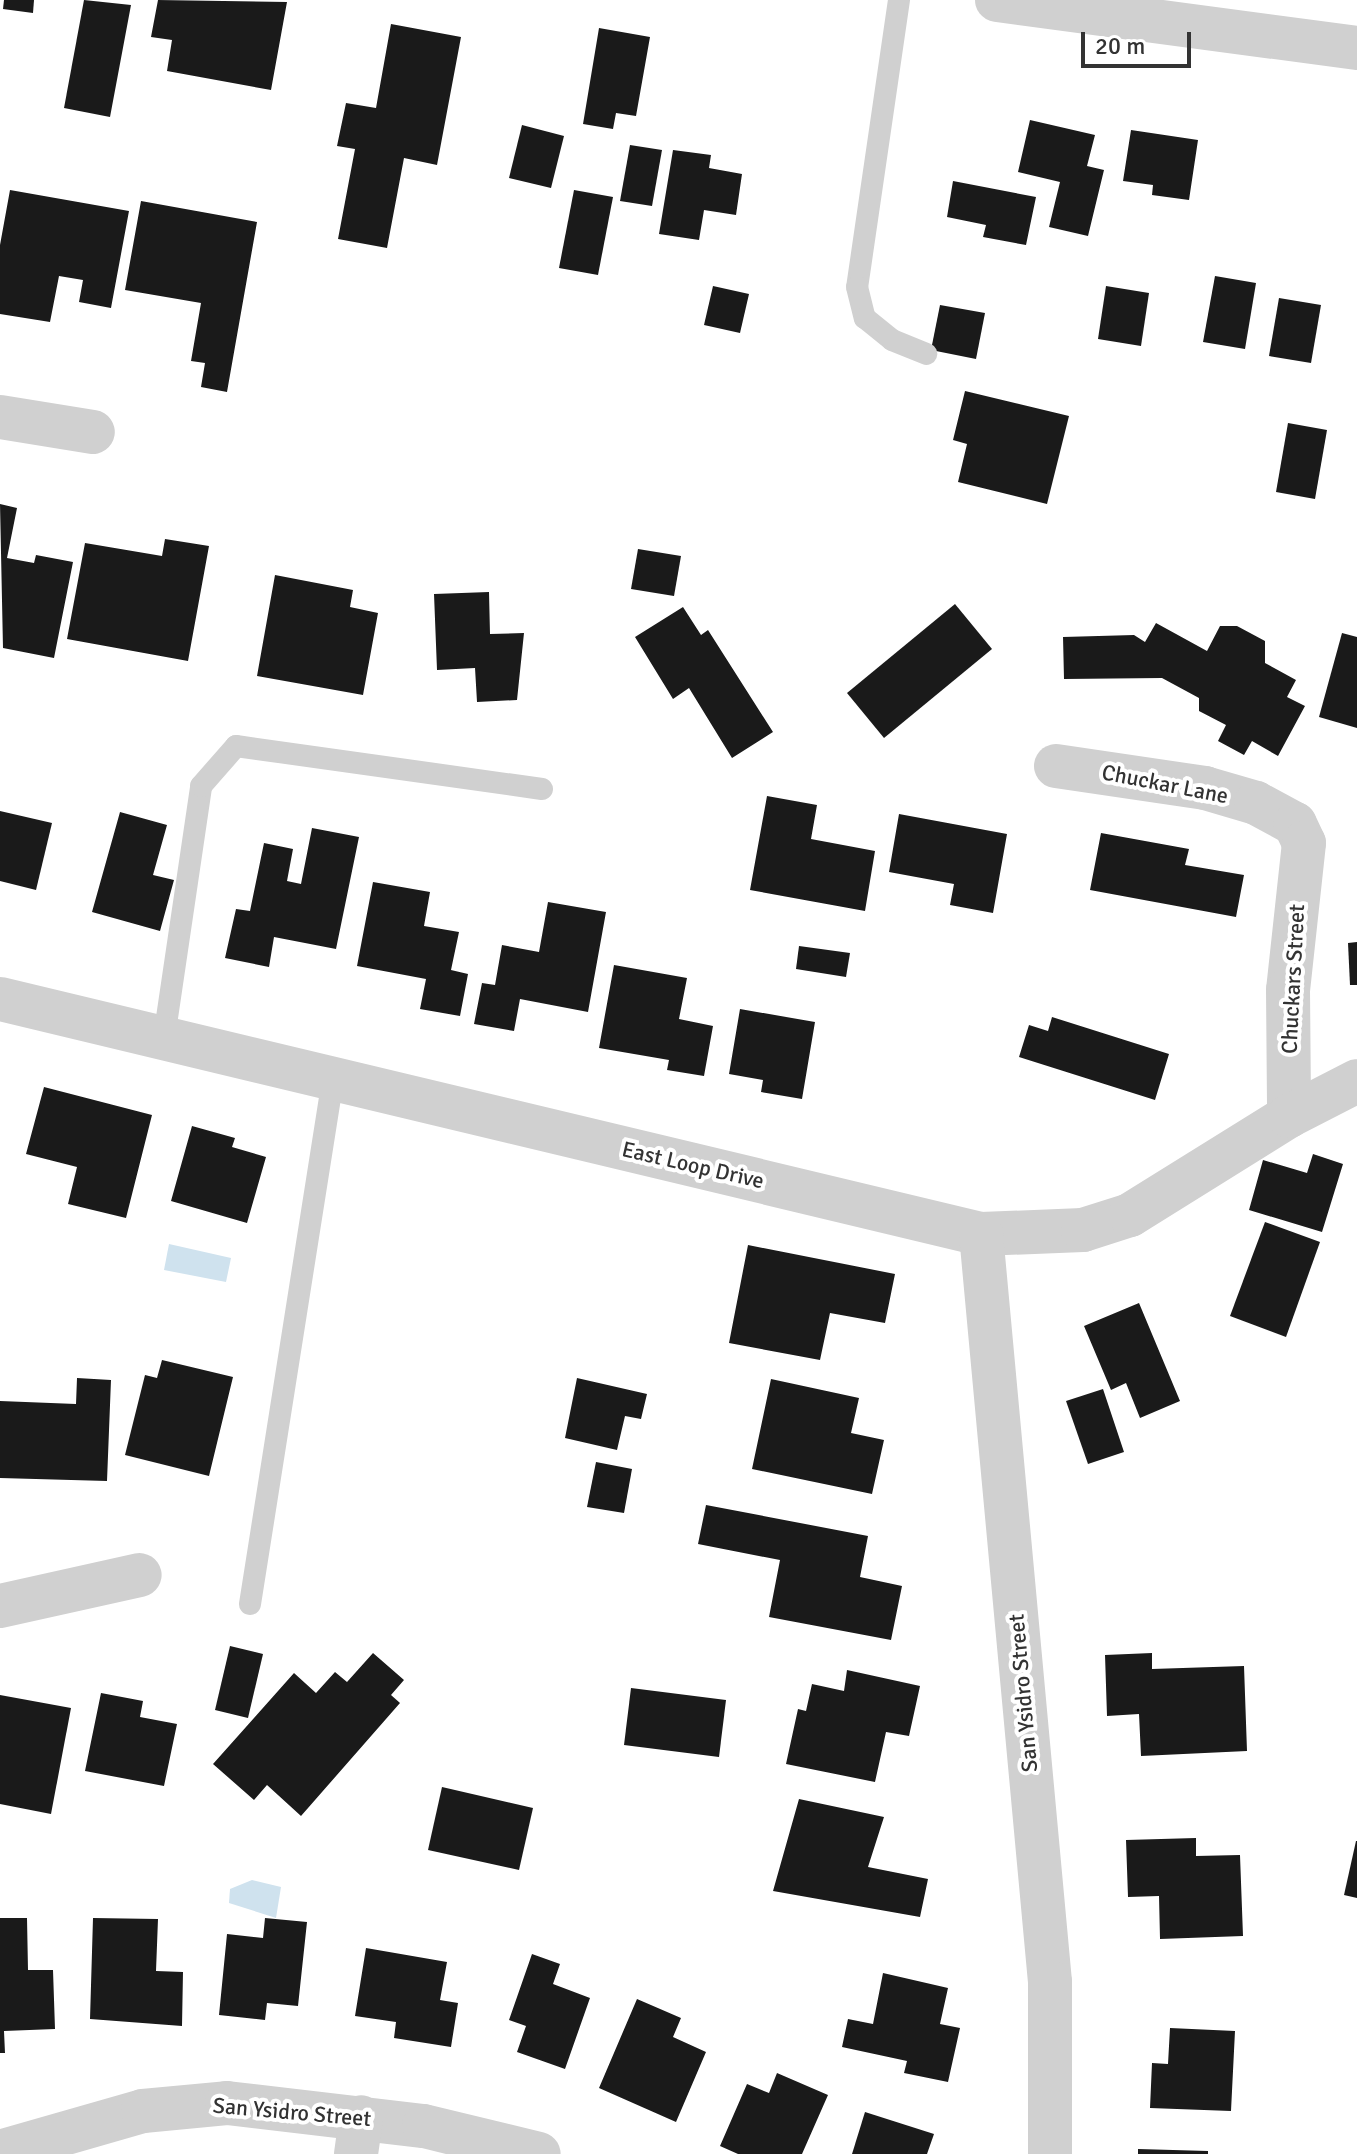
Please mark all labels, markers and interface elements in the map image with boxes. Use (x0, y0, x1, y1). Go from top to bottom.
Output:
scale bar (1085, 16, 1195, 66)
text: 20 m (1095, 31, 1145, 61)
street label: Chuckar Lane (1100, 759, 1230, 809)
street label: Chuckars Street (1276, 904, 1310, 1054)
street label: East Loop Drive (619, 1136, 767, 1194)
street label: San Ysidro Street (1003, 1613, 1043, 1773)
street label: San Ysidro Street (212, 2092, 372, 2132)

